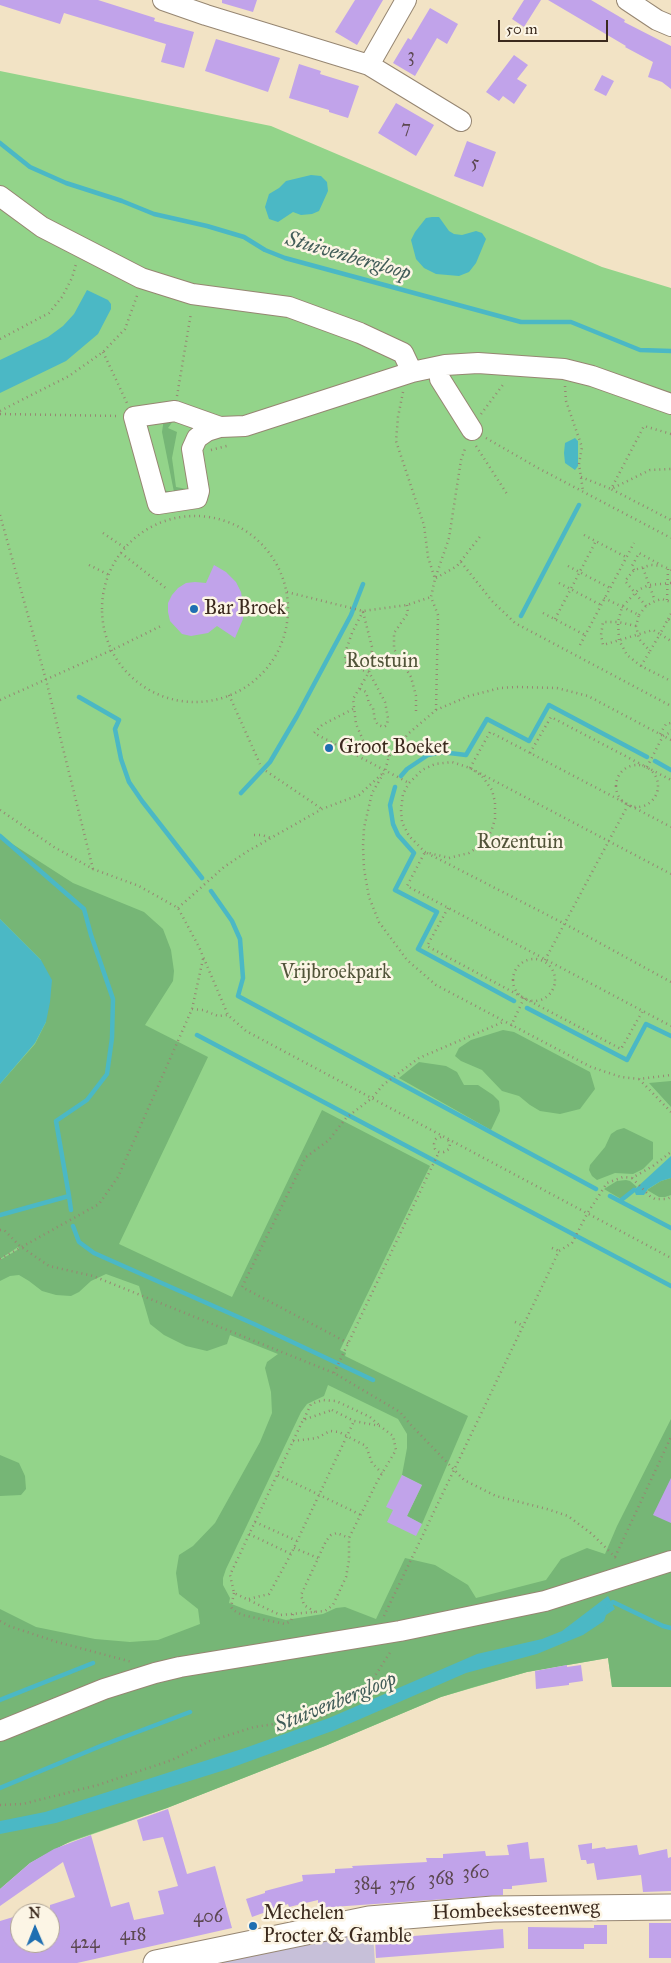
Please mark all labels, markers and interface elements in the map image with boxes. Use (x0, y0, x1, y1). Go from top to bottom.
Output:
scale bar (501, 10, 611, 42)
text: 50 m (506, 20, 538, 38)
house number: 3 (407, 46, 415, 68)
house number: 7 (401, 118, 411, 140)
house number: 5 (471, 153, 479, 175)
water label: Stuivenbergloop (282, 227, 414, 287)
place label: Bar Broek (204, 597, 286, 621)
marker: Bar Broek (188, 603, 200, 615)
park label: Rotstuin (346, 650, 418, 674)
place label: Groot Boeket (339, 736, 449, 760)
marker: Groot Boeket (323, 742, 335, 754)
park label: Rozentuin (477, 831, 563, 855)
park label: Vrijbroekpark (281, 961, 391, 985)
water label: Stuivenbergloop (271, 1667, 401, 1739)
house number: 360 (463, 1863, 489, 1885)
house number: 368 (428, 1869, 454, 1891)
house number: 384 (354, 1874, 380, 1896)
house number: 376 (389, 1875, 415, 1897)
street label: Hombeeksesteenweg (432, 1896, 600, 1926)
place label: Mechelen Procter & Gamble (263, 1902, 412, 1949)
north arrow (10, 1903, 60, 1953)
text: N (29, 1905, 41, 1922)
house number: 406 (193, 1907, 223, 1929)
marker: Mechelen Procter & Gamble (247, 1920, 259, 1932)
house number: 418 (120, 1925, 146, 1947)
house number: 424 (71, 1933, 99, 1955)

